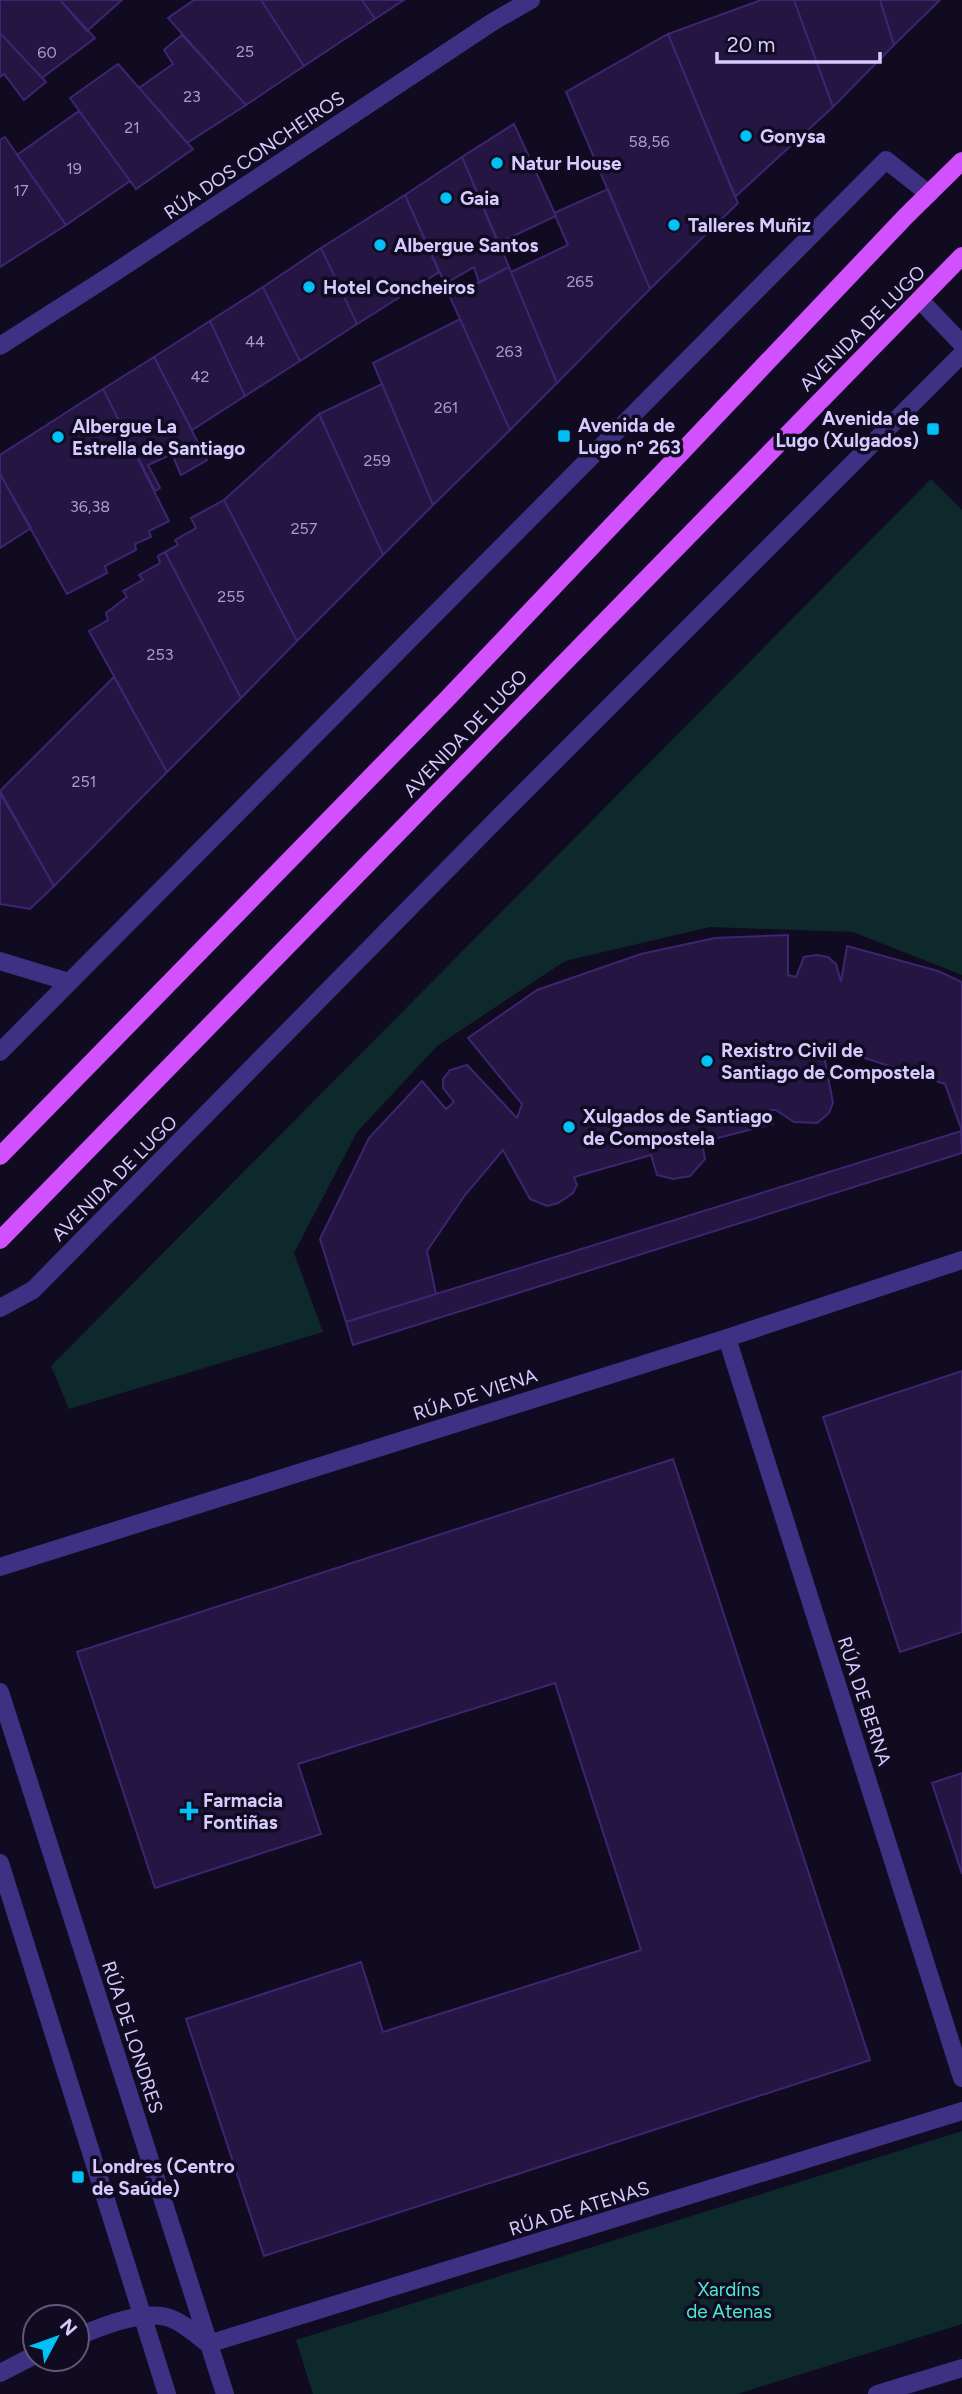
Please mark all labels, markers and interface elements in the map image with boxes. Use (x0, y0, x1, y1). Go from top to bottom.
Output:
scale bar (717, 21, 880, 65)
text: 20 m (727, 32, 775, 57)
house number: 25 (236, 42, 254, 61)
house number: 60 (37, 43, 57, 62)
street label: RÚA DOS CONCHEIROS (160, 86, 349, 224)
house number: 23 (183, 87, 201, 106)
house number: 21 (124, 118, 140, 137)
place label: Gonysa (760, 125, 826, 148)
marker: Gonysa (738, 128, 754, 144)
house number: 58,56 (629, 132, 669, 151)
place label: Natur House (511, 152, 622, 175)
marker: Natur House (489, 155, 505, 171)
house number: 19 (66, 159, 82, 178)
house number: 17 (13, 181, 29, 200)
place label: Gaia (460, 187, 499, 210)
marker: Gaia (438, 190, 454, 206)
place label: Talleres Muñiz (688, 214, 811, 237)
marker: Talleres Muñiz (666, 217, 682, 233)
place label: Albergue Santos (394, 234, 539, 257)
marker: Albergue Santos (372, 237, 388, 253)
street label: AVENIDA DE LUGO (795, 261, 930, 396)
house number: 265 (566, 272, 594, 291)
place label: Hotel Concheiros (323, 276, 475, 299)
marker: Hotel Concheiros (301, 279, 317, 295)
house number: 44 (245, 332, 265, 351)
house number: 263 (496, 342, 522, 361)
house number: 42 (191, 367, 209, 386)
house number: 261 (434, 398, 458, 417)
place label: Avenida de Lugo (Xulgados) (775, 407, 919, 452)
place label: Avenida de Lugo nº 263 (578, 414, 681, 459)
place label: Albergue La Estrella de Santiago (72, 415, 245, 460)
marker: Avenida de Lugo (Xulgados) (925, 421, 941, 437)
marker: Avenida de Lugo nº 263 (556, 428, 572, 444)
marker: Albergue La Estrella de Santiago (50, 429, 66, 445)
house number: 259 (363, 451, 391, 470)
house number: 36,38 (70, 497, 110, 516)
house number: 257 (291, 519, 318, 538)
house number: 255 (217, 587, 245, 606)
house number: 253 (147, 645, 173, 664)
street label: AVENIDA DE LUGO (399, 665, 532, 802)
house number: 251 (72, 772, 96, 791)
place label: Rexistro Civil de Santiago de Compostela (721, 1039, 935, 1084)
marker: Rexistro Civil de Santiago de Compostela (699, 1053, 715, 1069)
place label: Xulgados de Santiago de Compostela (583, 1105, 773, 1150)
street label: AVENIDA DE LUGO (47, 1111, 182, 1246)
marker: Xulgados de Santiago de Compostela (561, 1119, 577, 1135)
street label: RÚA DE VIENA (410, 1364, 540, 1425)
street label: RÚA DE BERNA (833, 1634, 896, 1769)
place label: Farmacia Fontiñas (203, 1789, 283, 1834)
marker: Farmacia Fontiñas (181, 1803, 197, 1819)
street label: RÚA DE LONDRES (97, 1958, 168, 2116)
place label: Londres (Centro de Saúde) (92, 2155, 235, 2200)
marker: Londres (Centro de Saúde) (70, 2169, 86, 2185)
street label: RÚA DE ATENAS (506, 2176, 652, 2241)
park label: Xardíns de Atenas (686, 2278, 772, 2323)
north arrow (21, 2303, 91, 2373)
text: N (55, 2314, 82, 2340)

